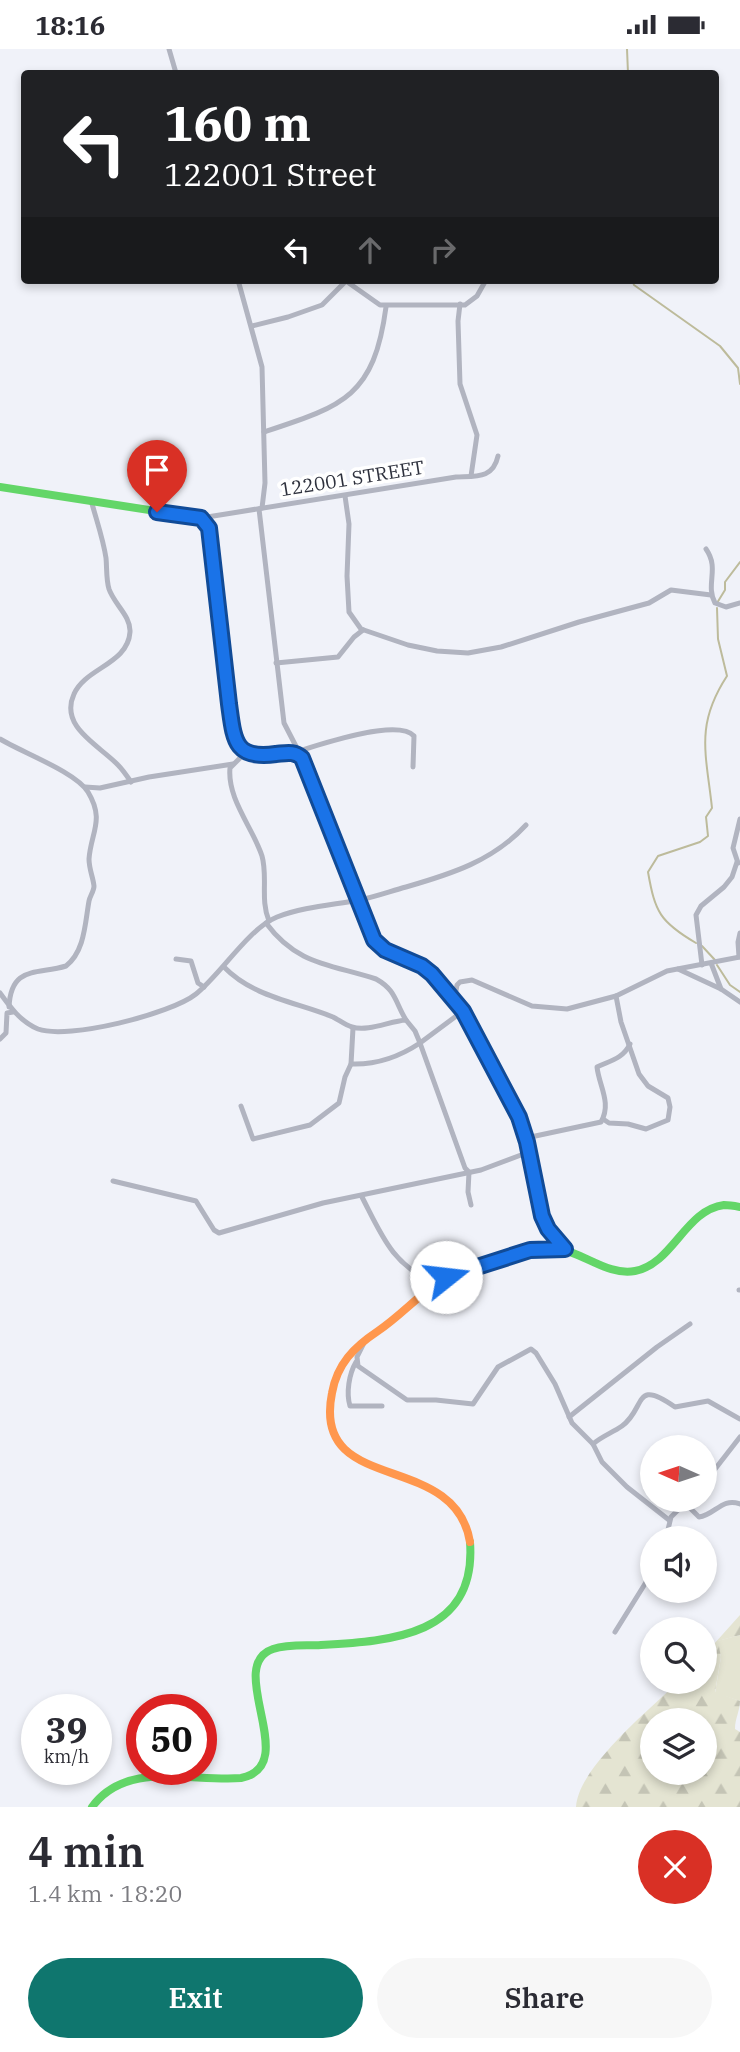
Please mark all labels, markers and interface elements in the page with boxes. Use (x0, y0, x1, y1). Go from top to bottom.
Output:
text: 18:16 (35, 8, 105, 42)
text: 160 m (164, 91, 311, 154)
icon: left (49, 98, 140, 189)
text: 122001 Street (164, 153, 377, 195)
icon: left (278, 231, 316, 269)
icon: ahead (351, 231, 389, 269)
icon: right (424, 231, 462, 269)
pin (127, 440, 187, 512)
icon: arrive (138, 451, 176, 489)
street label: 122001 STREET (278, 455, 426, 501)
position arrow (409, 1240, 483, 1314)
north arrow (640, 1435, 718, 1512)
map controls (640, 1435, 717, 1785)
button: sound (640, 1526, 717, 1603)
button: search (640, 1617, 717, 1694)
speed limit sign: 50 (126, 1694, 217, 1785)
text: 39 (45, 1707, 88, 1753)
button: layers (640, 1708, 717, 1785)
text: km/h (44, 1745, 89, 1768)
text: 4 min (28, 1824, 145, 1879)
button: close (638, 1830, 712, 1904)
text: 1.4 km · 18:20 (28, 1878, 182, 1908)
button: Exit (28, 1958, 363, 2038)
button: Share (377, 1958, 712, 2038)

